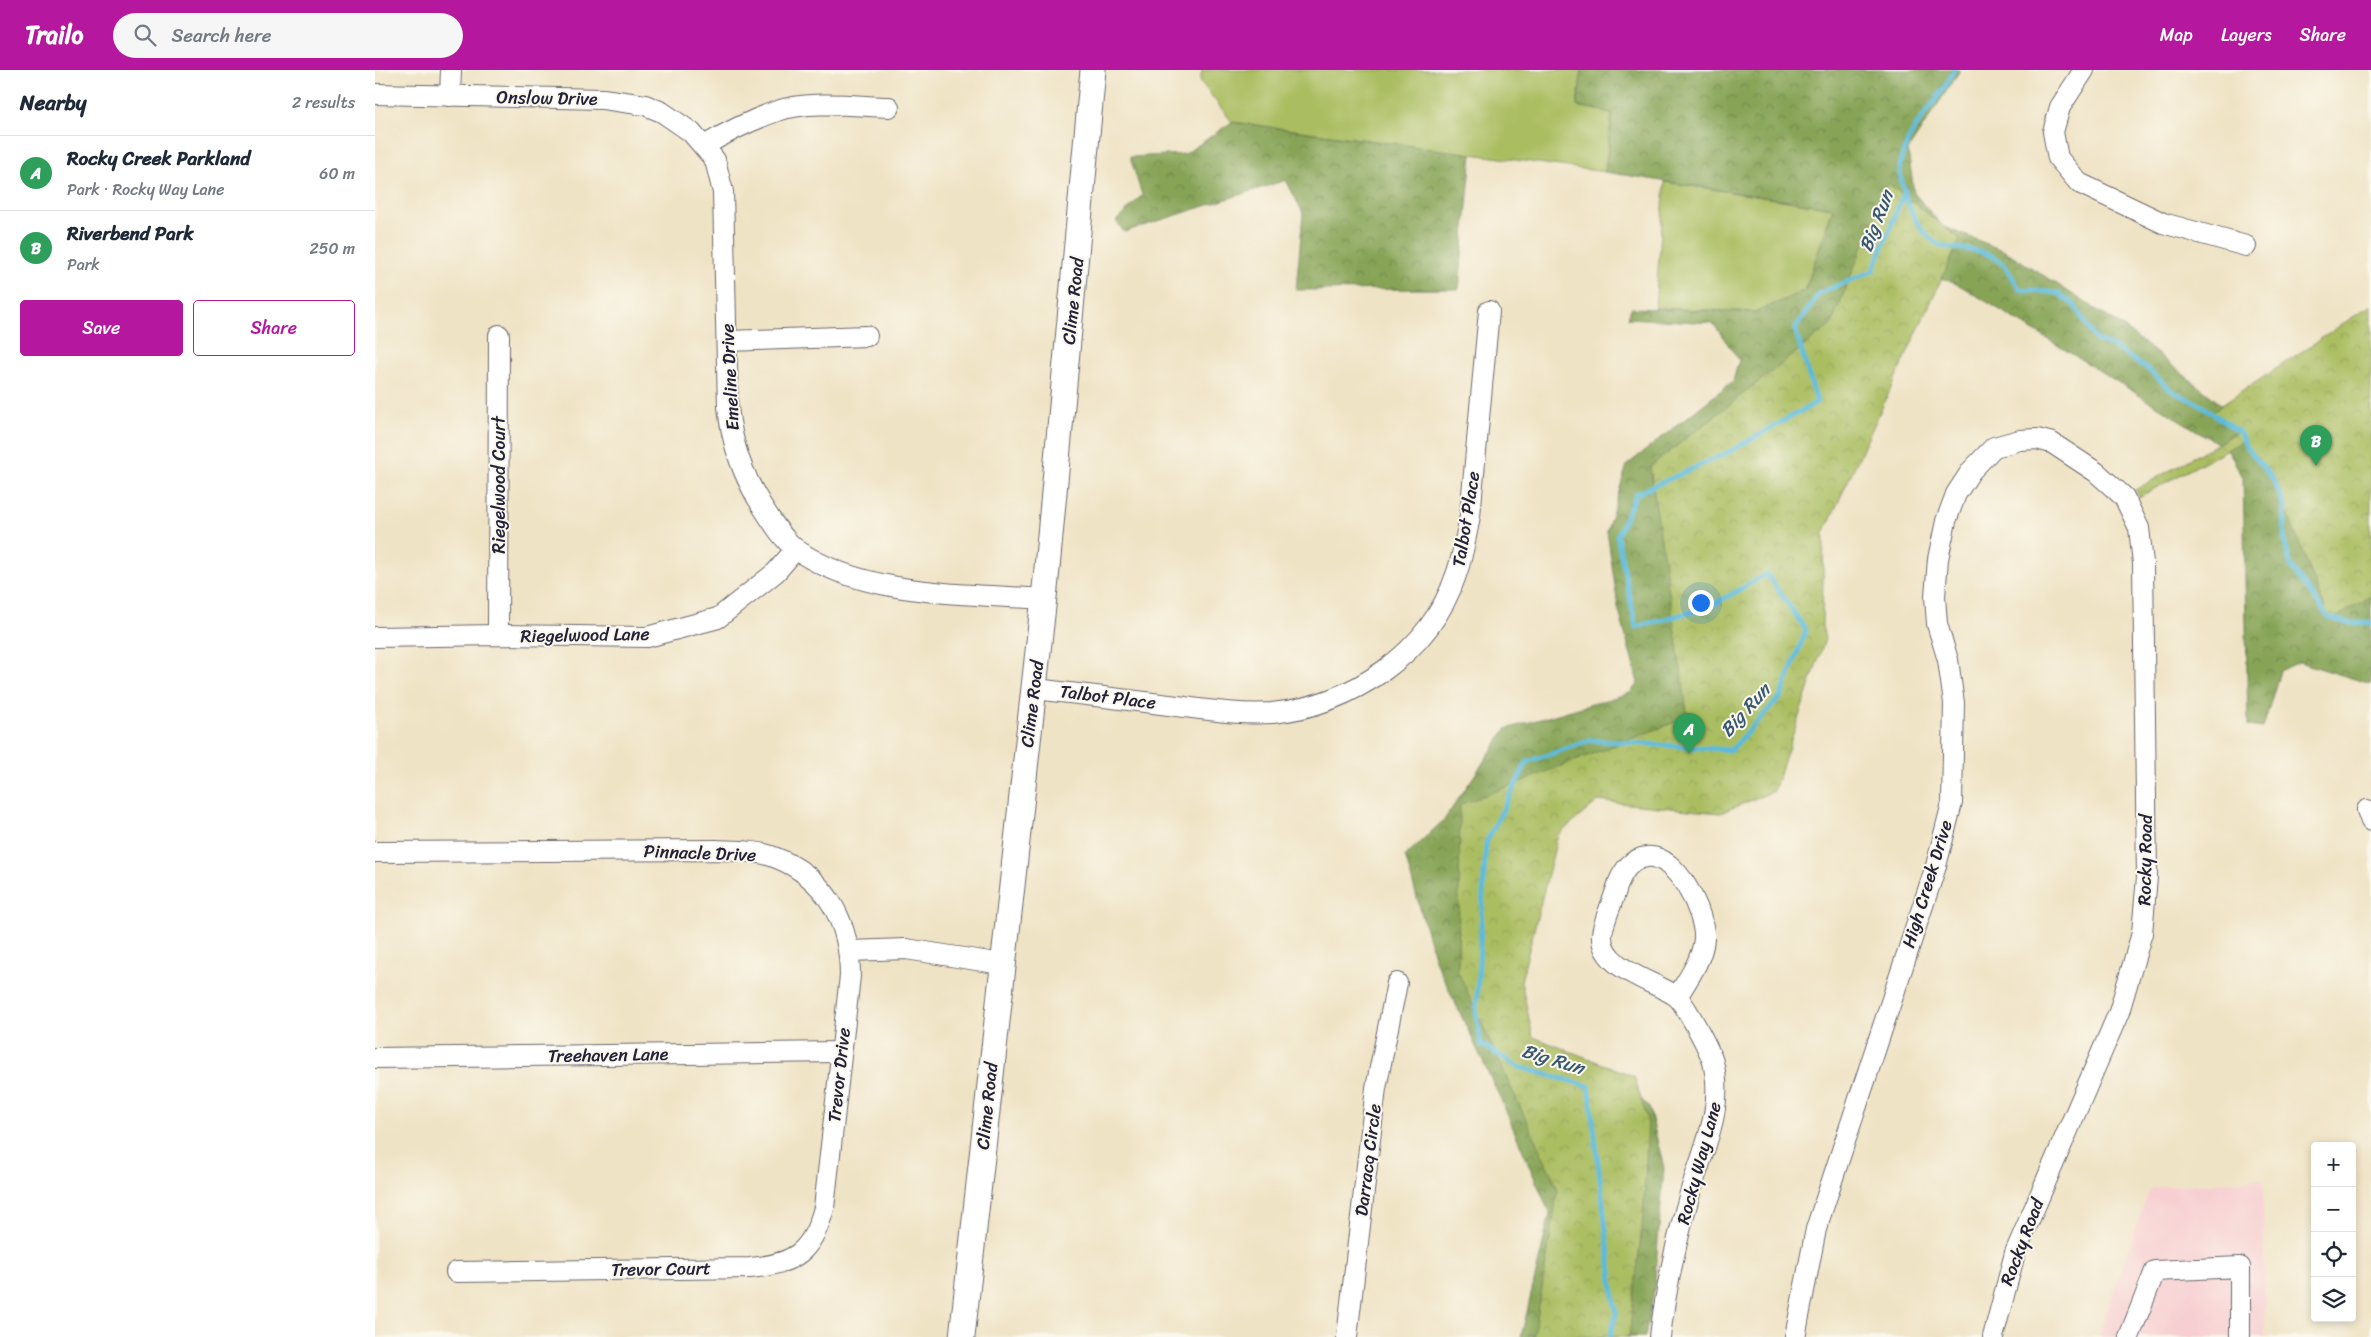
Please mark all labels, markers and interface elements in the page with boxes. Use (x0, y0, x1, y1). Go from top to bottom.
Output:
search box (113, 13, 463, 58)
text: Trailo (25, 14, 83, 56)
text: Search here (171, 19, 272, 52)
text: Map (2160, 19, 2193, 51)
text: Layers (2221, 19, 2272, 51)
text: Share (2300, 19, 2346, 51)
icon: search (131, 21, 159, 49)
street label: Onslow Drive (496, 81, 598, 115)
text: Nearby (20, 84, 86, 122)
text: 2 results (292, 88, 355, 117)
text: Rocky Creek Parkland (67, 142, 250, 175)
text: A (31, 159, 41, 188)
text: 60 m (319, 159, 355, 188)
text: Park · Rocky Way Lane (67, 175, 224, 204)
water label: Big Run (1849, 184, 1903, 257)
text: Riverbend Park (67, 217, 194, 250)
text: B (31, 234, 41, 263)
text: 250 m (309, 234, 355, 263)
text: Park (67, 250, 100, 279)
street label: Clime Road (1053, 254, 1094, 346)
button: Save (20, 300, 183, 356)
button: Share (193, 300, 355, 356)
street label: Emeline Drive (711, 323, 749, 431)
street label: Riegelwood Court (483, 416, 515, 554)
pin: B (2300, 425, 2332, 466)
street label: Talbot Place (1443, 469, 1489, 569)
your location (1688, 590, 1714, 616)
street label: Riegelwood Lane (520, 618, 650, 652)
street label: Clime Road (1011, 657, 1053, 749)
water label: Big Run (1711, 674, 1780, 745)
street label: Talbot Place (1058, 675, 1158, 719)
pin: A (1673, 713, 1705, 754)
street label: Rocky Road (2128, 813, 2162, 906)
street label: High Creek Drive (1892, 816, 1962, 952)
street label: Pinnacle Drive (643, 835, 757, 871)
street label: Trevor Drive (818, 1026, 860, 1124)
water label: Big Run (1518, 1034, 1590, 1085)
street label: Treehaven Lane (547, 1038, 669, 1072)
street label: Clime Road (967, 1059, 1008, 1151)
street label: Rocky Way Lane (1667, 1098, 1731, 1228)
street label: Darracq Circle (1345, 1102, 1391, 1218)
map controls (2311, 1142, 2356, 1322)
button: + (2311, 1142, 2356, 1187)
button: − (2311, 1187, 2356, 1232)
street label: Rocky Road (1991, 1192, 2054, 1290)
button: locate (2311, 1232, 2356, 1277)
street label: Trevor Court (611, 1252, 711, 1286)
button: layers (2311, 1277, 2356, 1322)

